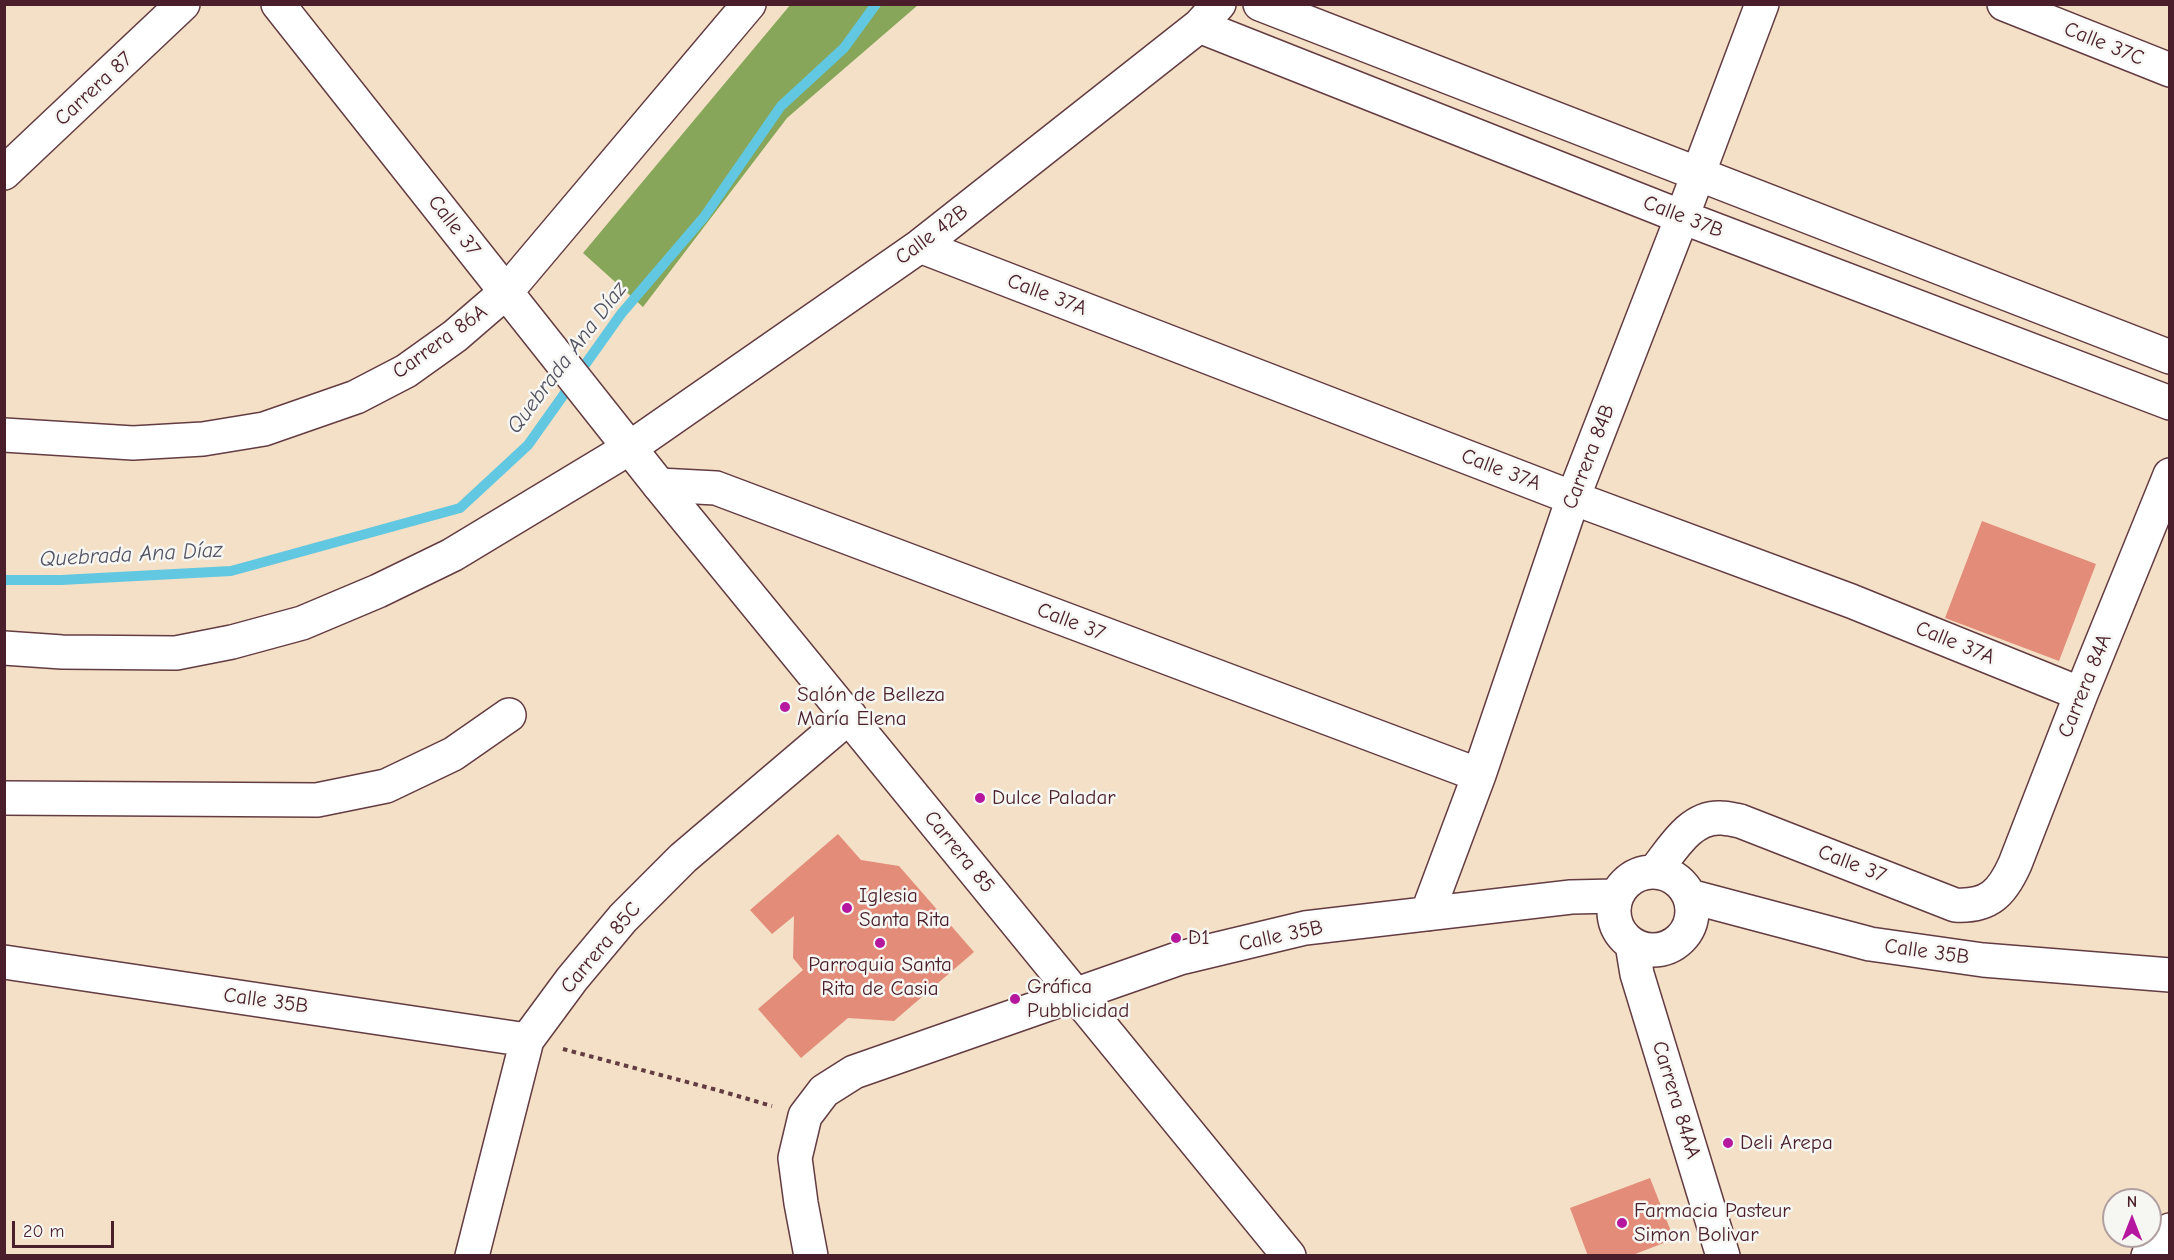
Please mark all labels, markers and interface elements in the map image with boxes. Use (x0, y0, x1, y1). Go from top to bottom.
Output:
street label: Calle 37C (2060, 17, 2148, 71)
street label: Carrera 87 (50, 47, 138, 131)
street label: Calle 37 (422, 190, 486, 262)
street label: Calle 37B (1639, 190, 1727, 244)
street label: Calle 42B (891, 199, 973, 271)
street label: Calle 37A (1004, 268, 1090, 322)
water label: Quebrada Ana Díaz (501, 277, 633, 439)
street label: Carrera 86A (388, 299, 492, 385)
street label: Carrera 84B (1557, 401, 1621, 513)
street label: Calle 37A (1458, 443, 1544, 497)
water label: Quebrada Ana Díaz (39, 537, 223, 573)
street label: Calle 37 (1033, 598, 1109, 646)
street label: Calle 37A (1912, 616, 1998, 670)
street label: Carrera 84A (2053, 631, 2117, 741)
place label: Salón de Belleza María Elena (797, 682, 945, 732)
marker: Salón de Belleza María Elena (778, 700, 792, 714)
place label: Dulce Paladar (992, 785, 1116, 811)
marker: Dulce Paladar (973, 791, 987, 805)
street label: Carrera 85 (918, 806, 1000, 898)
street label: Calle 37 (1814, 840, 1890, 888)
place label: Iglesia Santa Rita (859, 883, 950, 933)
street label: Carrera 85C (556, 897, 646, 999)
marker: Iglesia Santa Rita (840, 901, 854, 915)
street label: Calle 35B (1237, 915, 1325, 957)
place label: D1 (1188, 925, 1210, 951)
marker: D1 (1169, 931, 1183, 945)
street label: Calle 35B (1883, 934, 1971, 970)
marker: Parroquia Santa Rita de Casia (873, 936, 887, 950)
place label: Parroquia Santa Rita de Casia (808, 952, 952, 1002)
place label: Gráfica Pubblicidad (1027, 974, 1129, 1024)
street label: Calle 35B (222, 983, 310, 1019)
marker: Gráfica Pubblicidad (1008, 992, 1022, 1006)
street label: Carrera 84AA (1646, 1038, 1706, 1162)
place label: Deli Arepa (1740, 1130, 1833, 1156)
marker: Deli Arepa (1721, 1136, 1735, 1150)
north arrow (2102, 1188, 2162, 1248)
text: N (2127, 1193, 2137, 1211)
place label: Farmacia Pasteur Simon Bolivar (1634, 1198, 1790, 1248)
scale bar (15, 1209, 117, 1247)
marker: Farmacia Pasteur Simon Bolivar (1615, 1216, 1629, 1230)
text: 20 m (23, 1221, 64, 1242)

